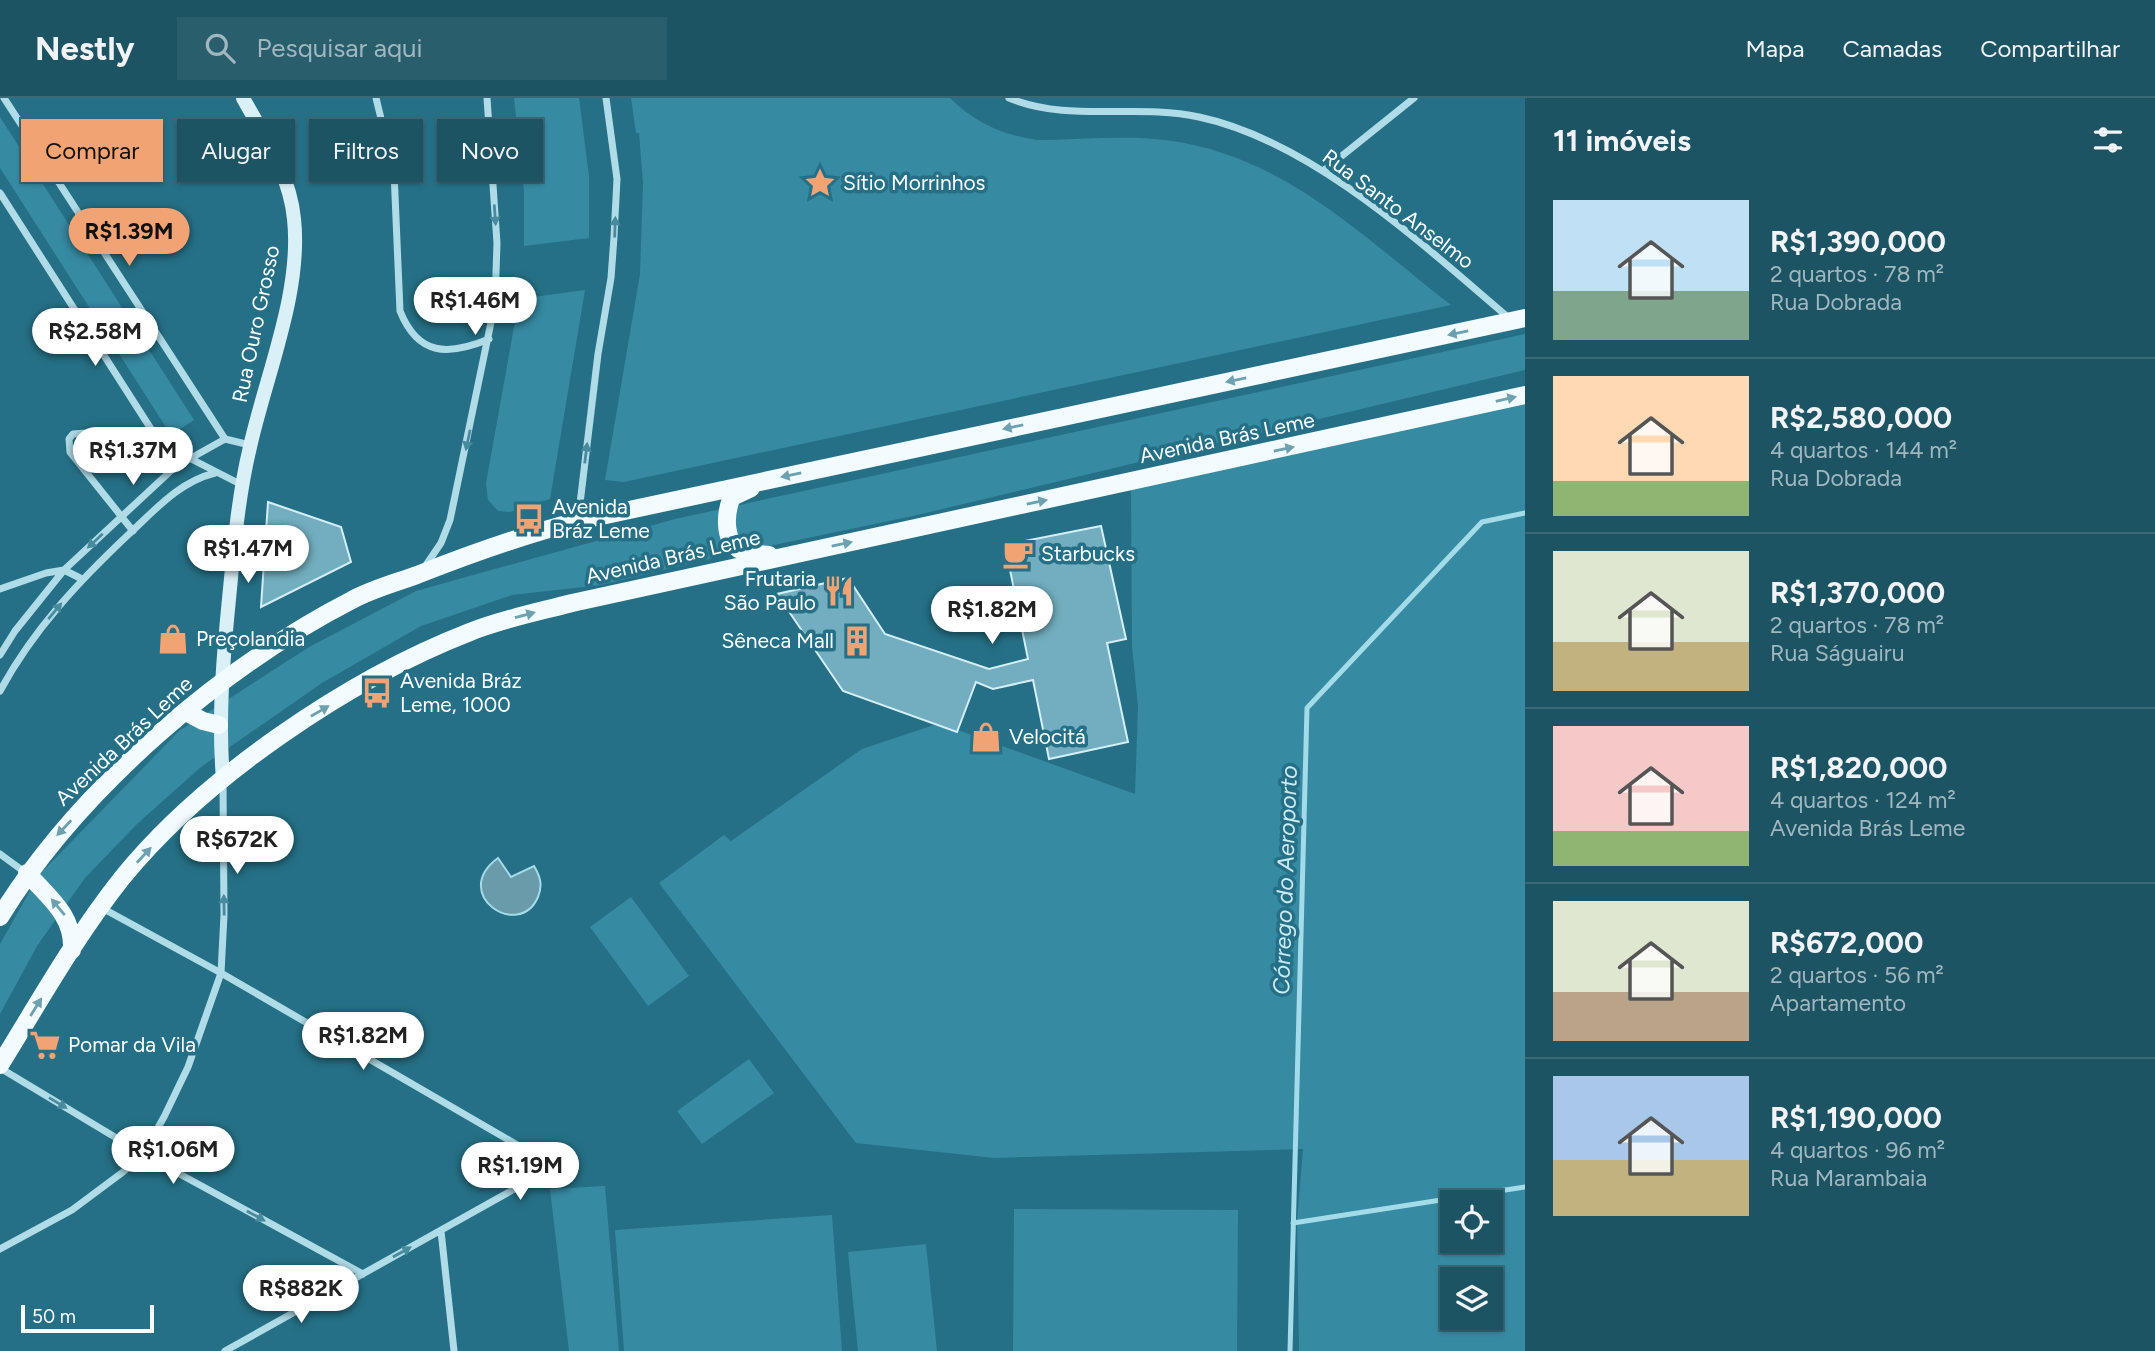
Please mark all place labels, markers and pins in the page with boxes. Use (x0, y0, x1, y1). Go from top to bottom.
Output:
place icon: Sítio Morrinhos (803, 166, 837, 200)
place label: Sítio Morrinhos (843, 170, 985, 195)
pin: R$1.39M (64, 208, 194, 268)
pin: R$1.46M (410, 278, 540, 337)
pin: R$2.58M (30, 308, 160, 368)
pin: R$1.37M (68, 428, 198, 487)
place label: Avenida Bráz Leme (552, 494, 650, 543)
bus stop icon: Avenida Bráz Leme (512, 502, 546, 536)
pin: R$1.47M (183, 526, 313, 585)
cafe icon: Starbucks (1001, 537, 1035, 571)
place label: Starbucks (1041, 541, 1135, 566)
place label: Frutaria São Paulo (724, 566, 816, 615)
restaurant icon: Frutaria São Paulo (822, 574, 856, 608)
pin: R$1.82M (927, 587, 1057, 646)
shop icon: Preçolandia (156, 622, 190, 656)
building icon: Sêneca Mall (840, 624, 874, 658)
place label: Preçolandia (196, 626, 305, 651)
place label: Sêneca Mall (721, 628, 834, 653)
place label: Avenida Bráz Leme, 1000 (400, 668, 522, 717)
bus stop icon: Avenida Bráz Leme, 1000 (360, 676, 394, 710)
shop icon: Velocitá (969, 720, 1003, 754)
place label: Velocitá (1009, 724, 1086, 749)
pin: R$672K (180, 816, 294, 876)
pin: R$1.82M (298, 1012, 428, 1072)
supermarket icon: Pomar da Vila (28, 1028, 62, 1062)
place label: Pomar da Vila (68, 1032, 196, 1057)
pin: R$1.06M (108, 1126, 238, 1186)
pin: R$1.19M (455, 1142, 585, 1202)
pin: R$882K (244, 1266, 358, 1325)

